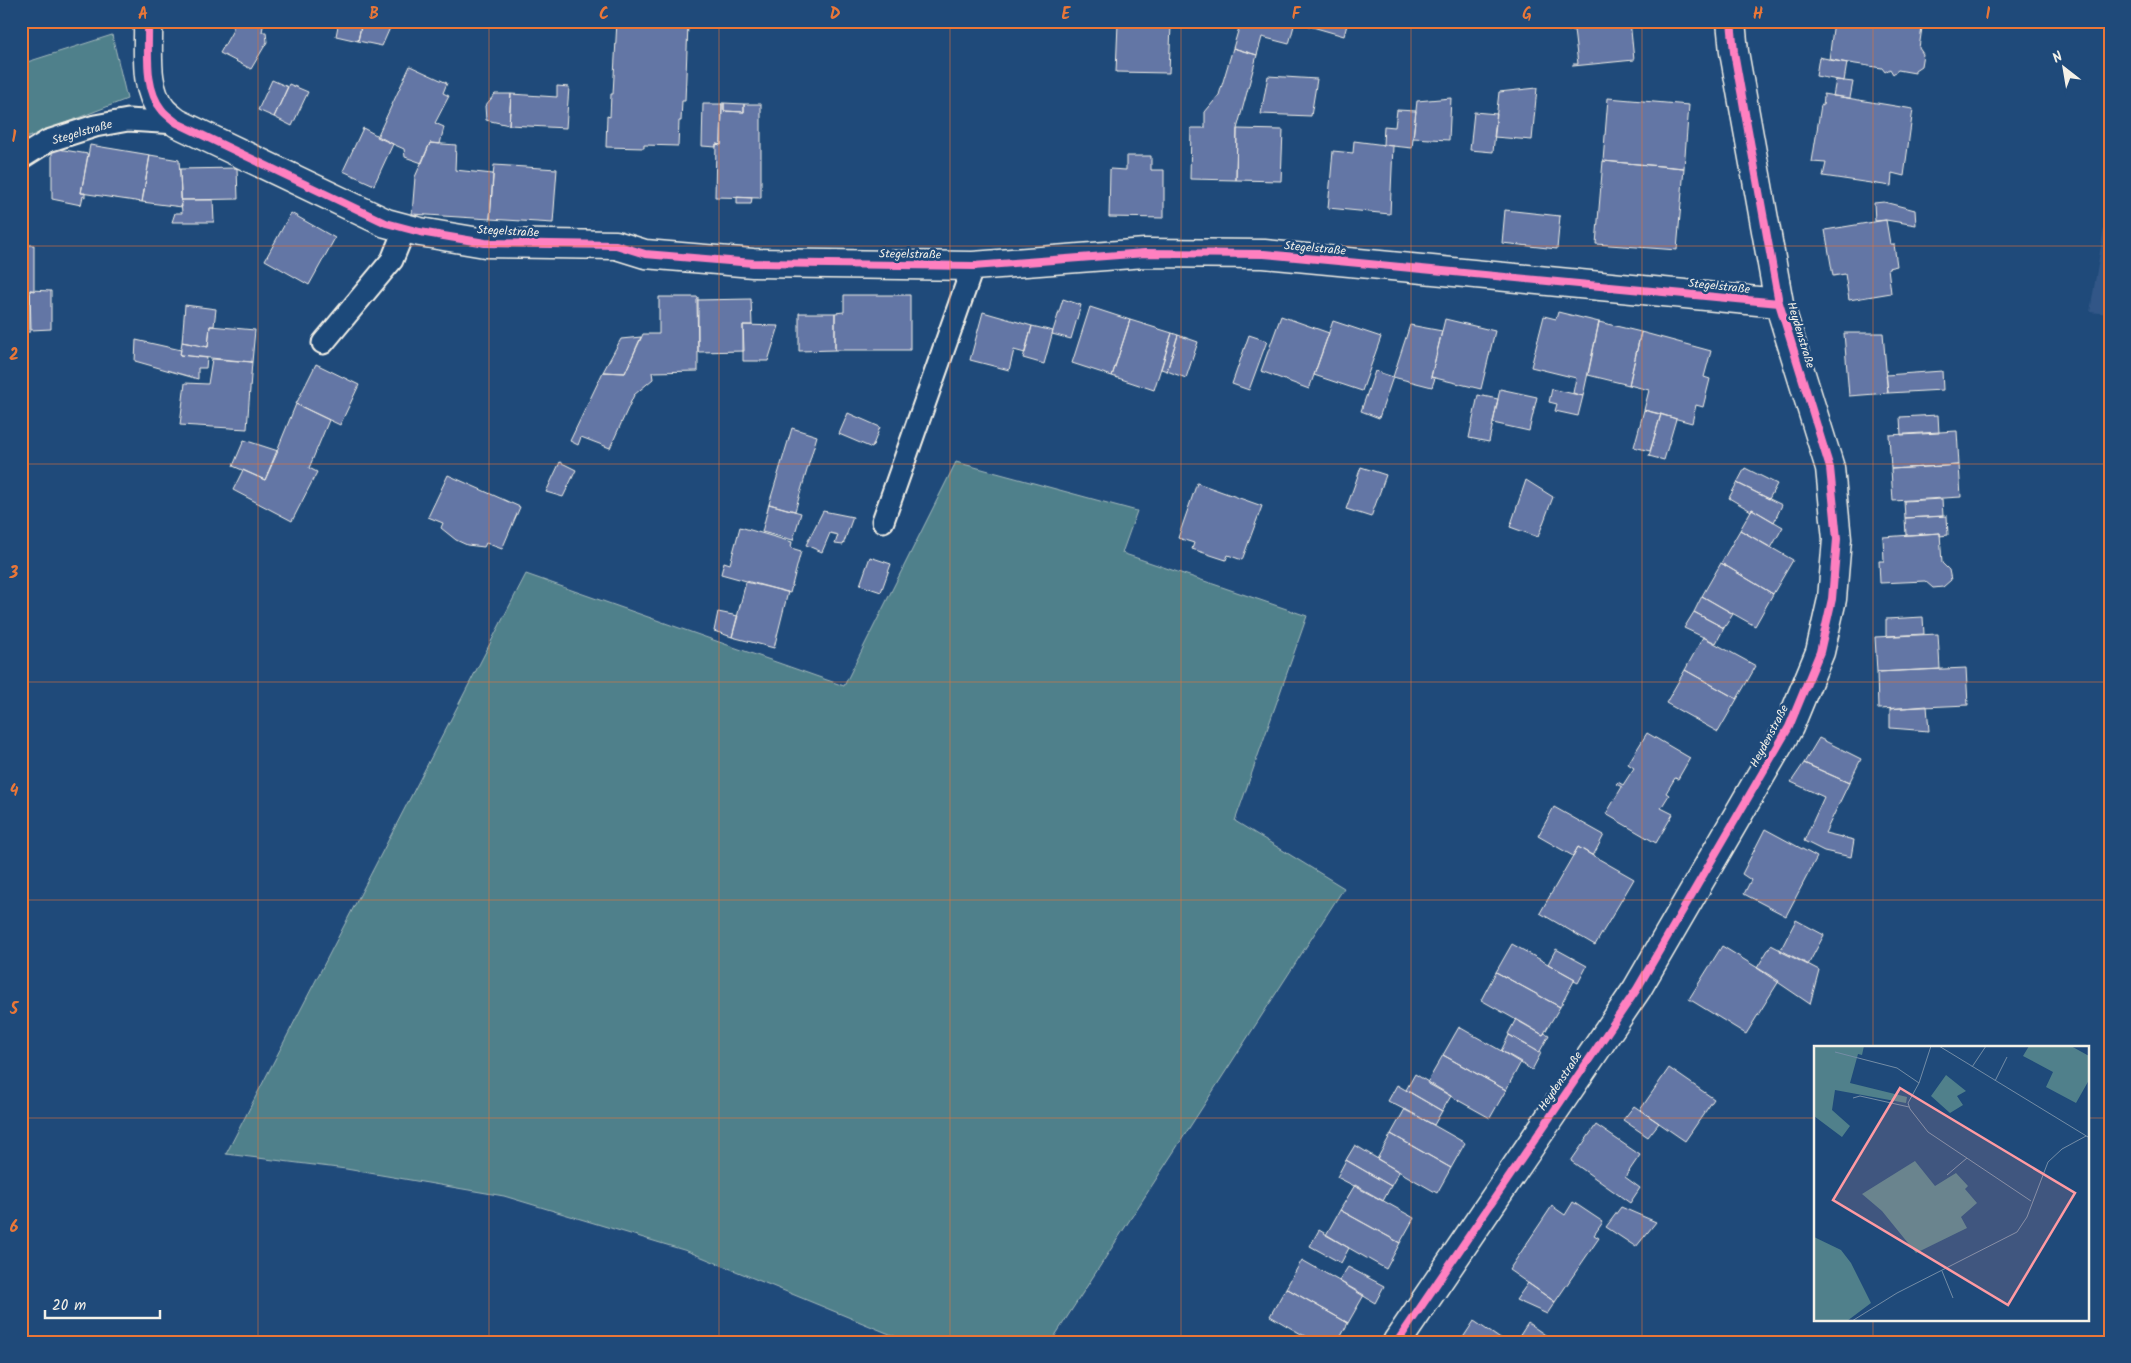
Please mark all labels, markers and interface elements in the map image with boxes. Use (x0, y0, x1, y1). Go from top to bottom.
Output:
text: A (138, 2, 148, 27)
text: B (369, 2, 379, 27)
text: C (599, 2, 609, 27)
text: D (830, 2, 841, 27)
text: E (1062, 2, 1072, 27)
text: F (1292, 2, 1302, 27)
text: G (1522, 2, 1532, 27)
text: H (1753, 2, 1763, 27)
text: I (1986, 2, 1991, 27)
north arrow (2038, 42, 2088, 92)
text: N (2048, 46, 2067, 69)
street label: Stegelstraße (50, 115, 115, 150)
text: 1 (12, 125, 17, 150)
street label: Stegelstraße (476, 220, 540, 243)
street label: Stegelstraße (1283, 236, 1347, 261)
street label: Stegelstraße (879, 244, 942, 265)
street label: Stegelstraße (1687, 274, 1751, 299)
street label: Heydenstraße (1781, 300, 1820, 371)
text: 2 (9, 343, 19, 368)
text: 3 (9, 561, 19, 586)
street label: Heydenstraße (1745, 701, 1794, 771)
text: 4 (10, 779, 19, 804)
text: 5 (9, 997, 20, 1022)
inset map (1814, 1046, 2088, 1320)
street label: Heydenstraße (1533, 1047, 1588, 1115)
text: 6 (10, 1215, 19, 1240)
scale bar (45, 1288, 160, 1320)
text: 20 m (52, 1294, 86, 1318)

